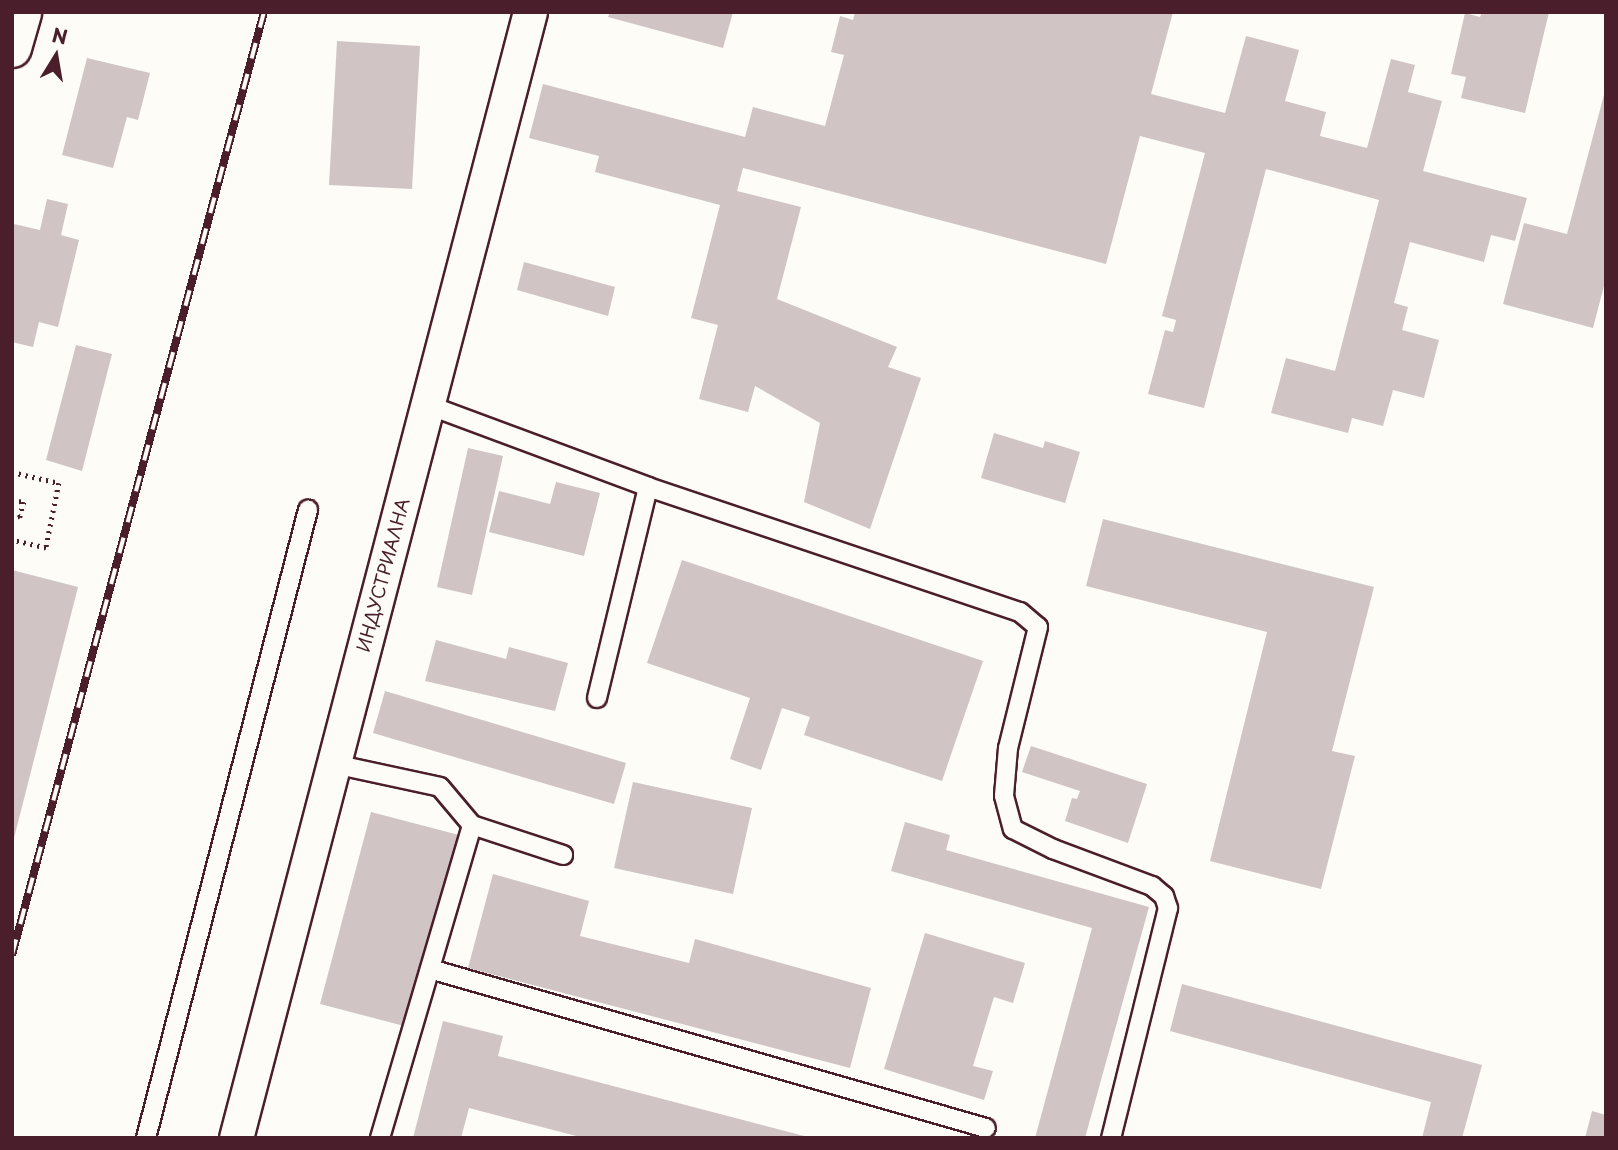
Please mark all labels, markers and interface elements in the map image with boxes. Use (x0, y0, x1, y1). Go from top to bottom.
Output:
text: N (50, 20, 70, 51)
north arrow (21, 21, 91, 91)
street label: ИНДУСТРИАЛНА (352, 496, 414, 654)

